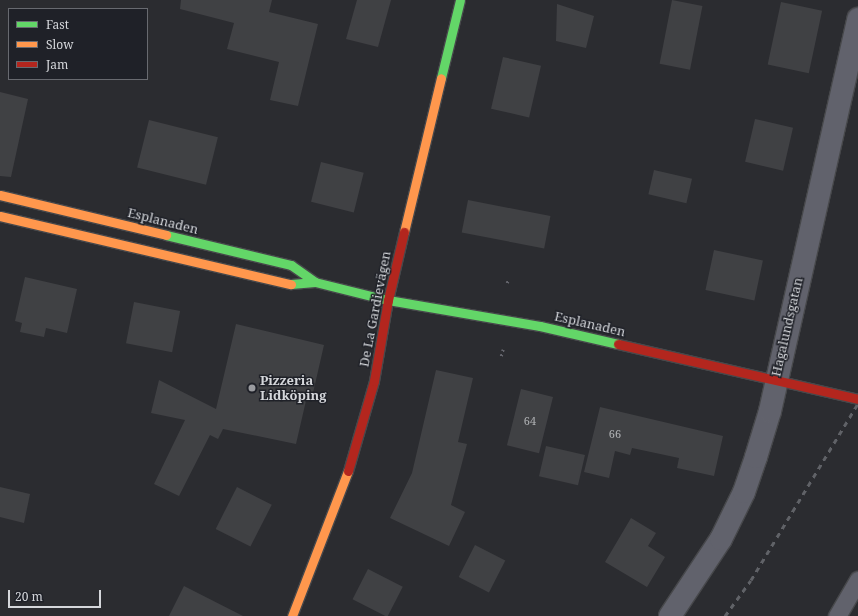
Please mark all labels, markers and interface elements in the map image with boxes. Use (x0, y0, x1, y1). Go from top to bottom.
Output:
legend (8, 8, 148, 80)
text: Fast (46, 16, 69, 33)
text: Slow (46, 36, 74, 53)
text: Jam (46, 56, 68, 73)
street label: Esplanaden (126, 205, 200, 237)
street label: De La Gardievägen (356, 250, 394, 368)
street label: Hagalundsgatan (768, 276, 806, 378)
street label: Esplanaden (553, 308, 627, 340)
place label: Pizzeria Lidköping (260, 373, 326, 404)
marker: Pizzeria Lidköping (247, 383, 257, 393)
house number: 64 (524, 414, 536, 428)
house number: 66 (609, 427, 621, 441)
scale bar (10, 582, 103, 608)
text: 20 m (15, 588, 43, 605)

